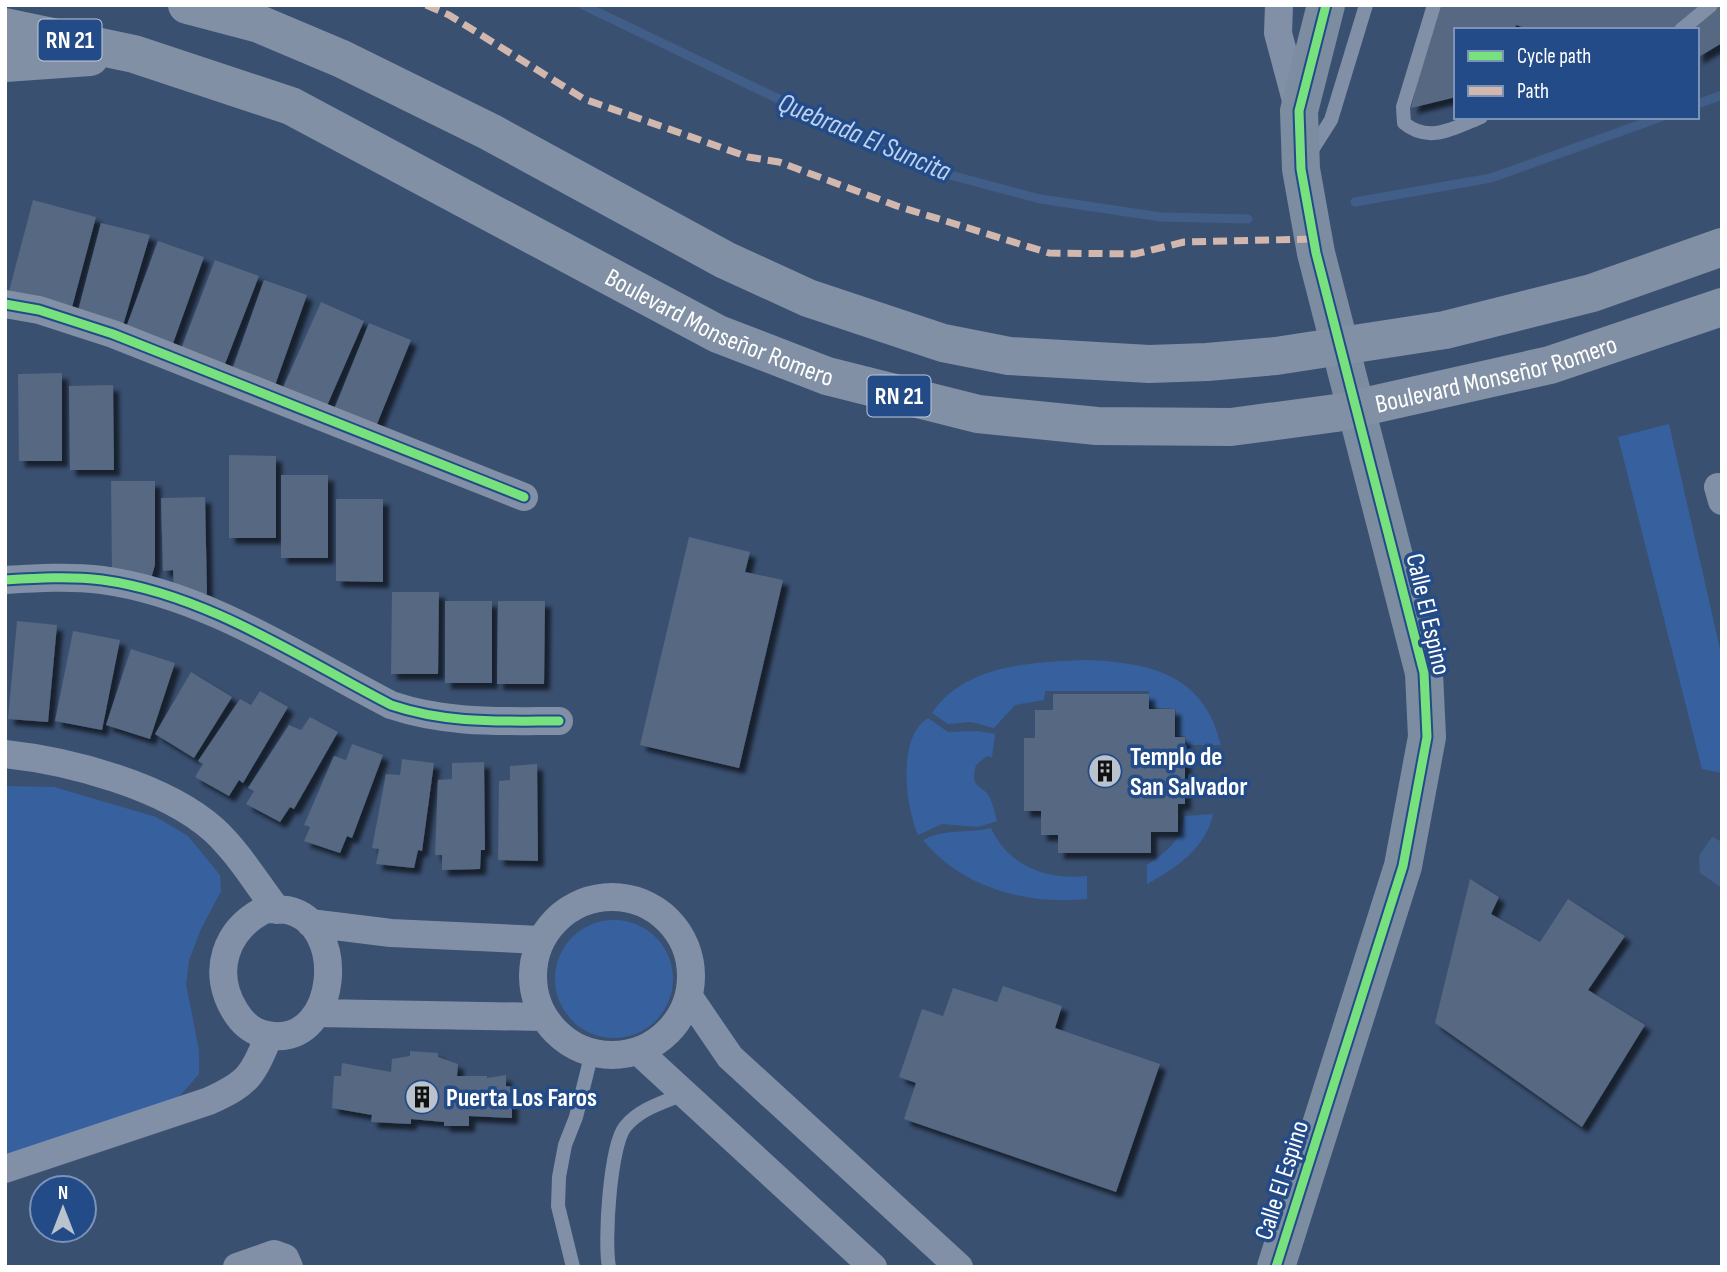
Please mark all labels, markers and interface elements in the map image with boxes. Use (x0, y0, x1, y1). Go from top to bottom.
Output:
road number: RN 21 (38, 20, 102, 60)
legend (1454, 28, 1699, 119)
text: Cycle path (1517, 44, 1591, 69)
text: Path (1517, 79, 1549, 104)
water label: Quebrada El Suncita (773, 86, 956, 189)
street label: Boulevard Monseñor Romero (599, 263, 836, 394)
street label: Boulevard Monseñor Romero (1372, 330, 1621, 421)
road number: RN 21 (867, 376, 930, 416)
street label: Calle El Espino (1399, 551, 1457, 678)
place label: Templo de San Salvador (1130, 742, 1247, 803)
building icon: Templo de San Salvador (1086, 752, 1124, 790)
building icon: Puerta Los Faros (403, 1078, 441, 1116)
place label: Puerta Los Faros (446, 1083, 597, 1114)
street label: Calle El Espino (1249, 1117, 1316, 1244)
north arrow (28, 1174, 98, 1244)
text: N (58, 1182, 68, 1205)

